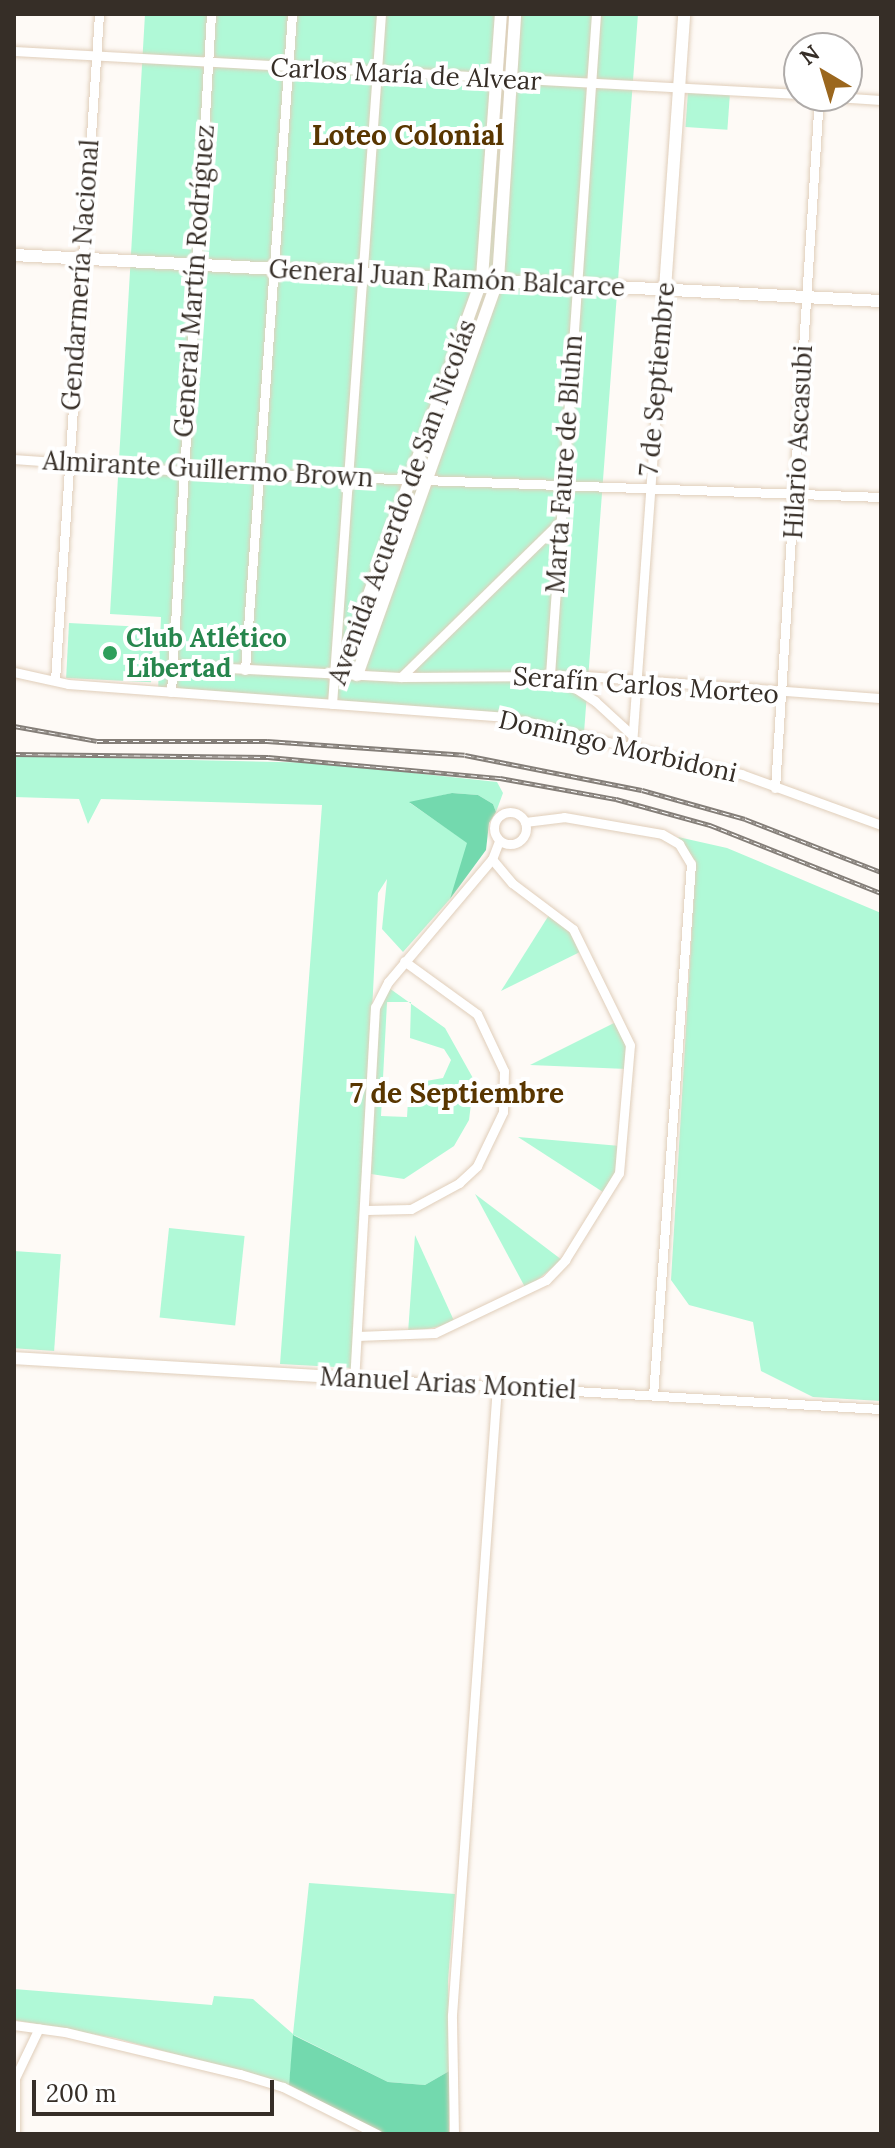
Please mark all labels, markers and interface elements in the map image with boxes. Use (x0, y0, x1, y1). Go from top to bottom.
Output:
north arrow (783, 32, 863, 112)
text: N (794, 38, 825, 71)
street label: Carlos María de Alvear (270, 51, 542, 97)
district label: Loteo Colonial (312, 118, 504, 152)
street label: General Martín Rodríguez (167, 123, 221, 439)
street label: Gendarmería Nacional (55, 138, 105, 412)
street label: General Juan Ramón Balcarce (268, 253, 626, 303)
street label: 7 de Septiembre (633, 281, 681, 477)
street label: Avenida Acuerdo de San Nicolás (321, 315, 483, 689)
street label: Marta Faure de Bluhn (539, 334, 589, 594)
street label: Hilario Ascasubi (777, 344, 819, 540)
street label: Almirante Guillermo Brown (42, 445, 374, 493)
place label: Club Atlético Libertad (126, 622, 287, 684)
marker: Club Atlético Libertad (101, 644, 119, 662)
street label: Serafín Carlos Morteo (512, 660, 780, 710)
street label: Domingo Morbidoni (496, 703, 740, 789)
district label: 7 de Septiembre (350, 1076, 564, 1110)
street label: Manuel Arias Montiel (319, 1361, 577, 1405)
scale bar (36, 2064, 278, 2114)
text: 200 m (46, 2078, 116, 2109)

